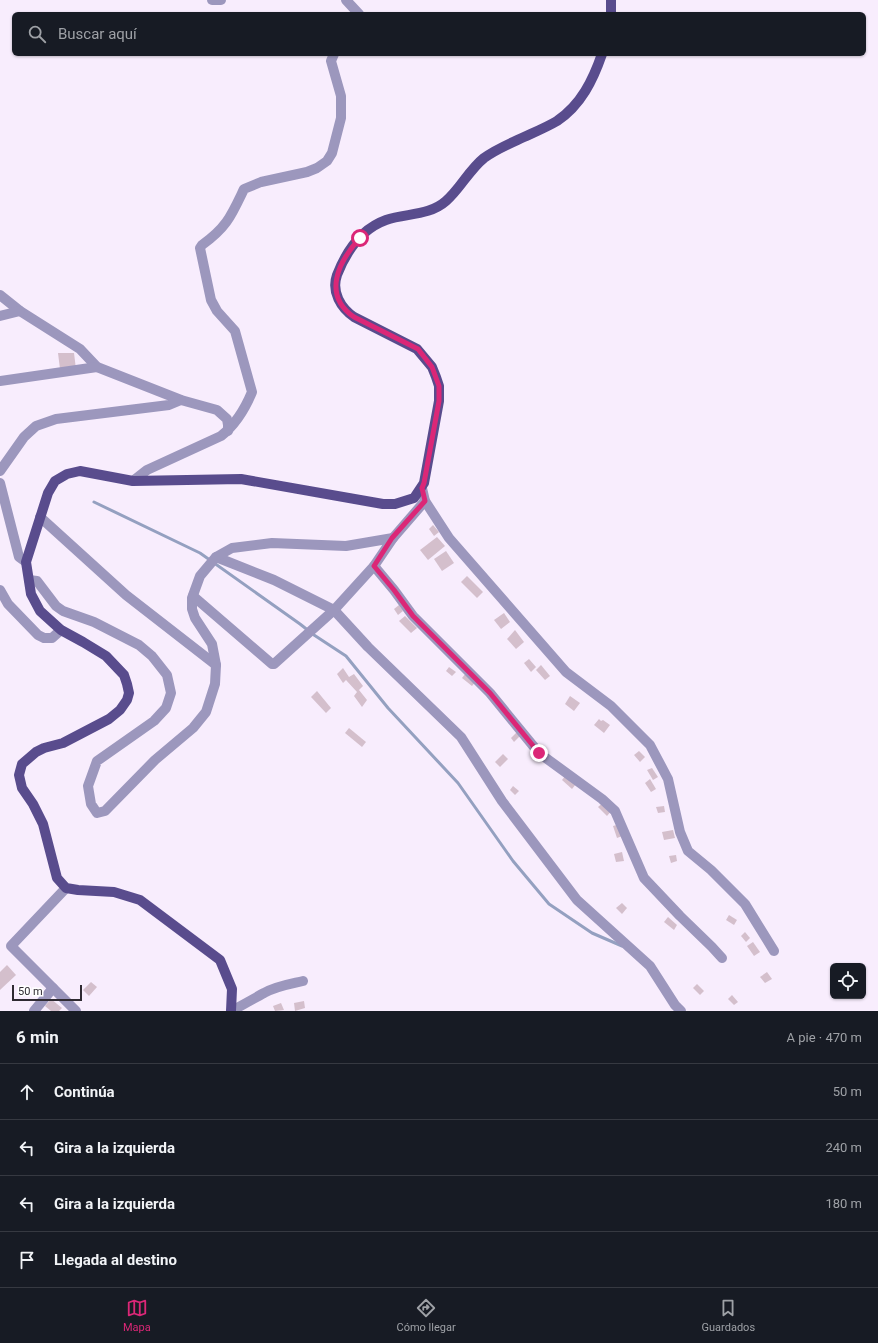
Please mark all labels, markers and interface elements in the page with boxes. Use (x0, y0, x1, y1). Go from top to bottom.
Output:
search box (12, 12, 866, 56)
icon: search (26, 23, 48, 45)
text: Buscar aquí (58, 25, 137, 43)
route start (351, 229, 369, 247)
route end (530, 744, 548, 762)
map controls (830, 963, 866, 999)
button: locate (830, 963, 866, 999)
scale bar (12, 983, 82, 1002)
text: 50 m (18, 985, 43, 998)
text: 6 min (16, 1027, 59, 1047)
text: A pie · 470 m (787, 1030, 862, 1045)
icon: ahead (16, 1081, 38, 1103)
text: Continúa (54, 1083, 115, 1101)
text: 50 m (833, 1084, 862, 1099)
icon: left (16, 1137, 38, 1159)
text: Gira a la izquierda (54, 1139, 175, 1157)
text: 240 m (825, 1140, 862, 1155)
icon: left (16, 1193, 38, 1215)
text: Gira a la izquierda (54, 1195, 175, 1213)
text: 180 m (825, 1196, 862, 1211)
icon: arrive (16, 1249, 38, 1271)
text: Llegada al destino (54, 1251, 177, 1269)
tab: Mapa (123, 1297, 151, 1334)
tab: Cómo llegar (397, 1297, 456, 1334)
tab: Guardados (702, 1297, 755, 1334)

